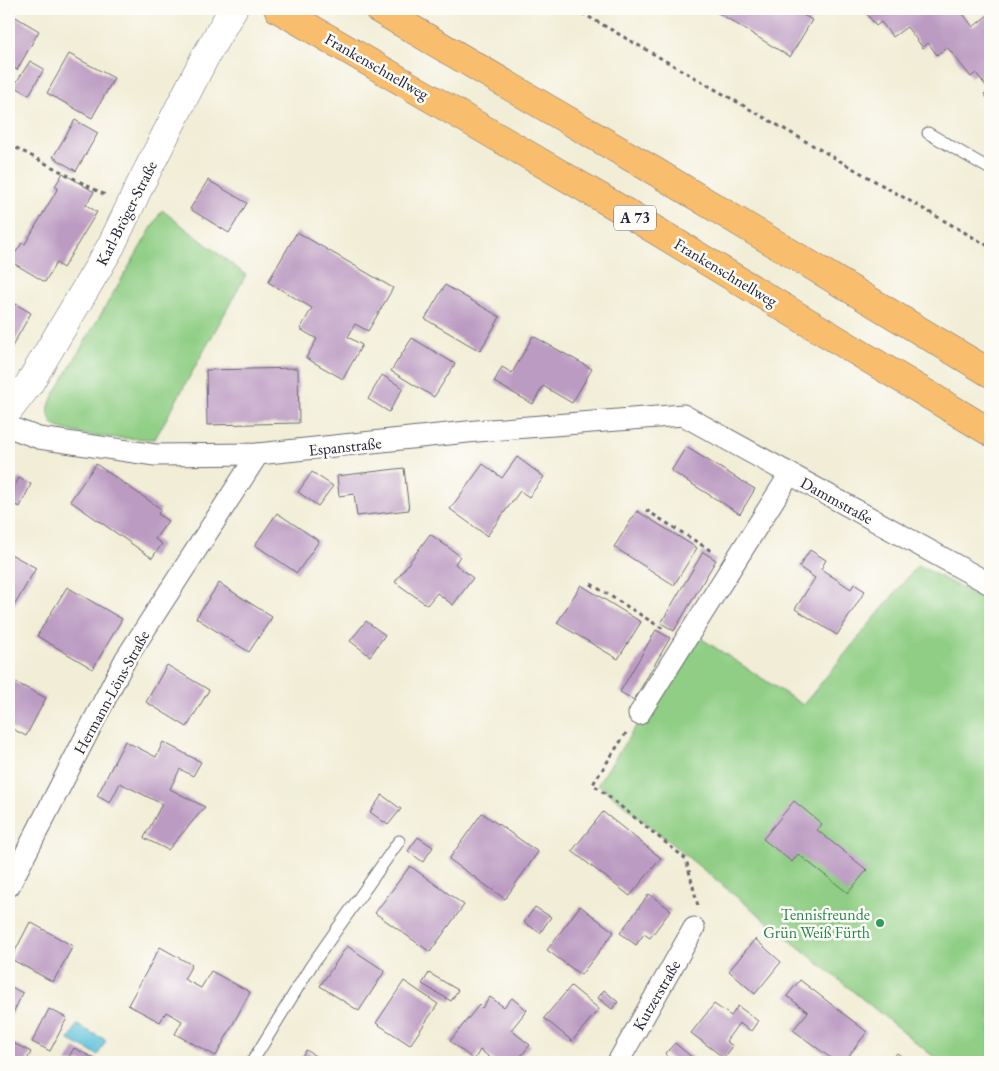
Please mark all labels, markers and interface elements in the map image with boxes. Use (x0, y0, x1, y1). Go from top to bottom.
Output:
street label: Frankenschnellweg (321, 28, 433, 105)
street label: Karl-Bröger-Straße (91, 157, 162, 269)
road number: A 73 (614, 206, 656, 230)
street label: Frankenschnellweg (670, 233, 782, 312)
street label: Espanstraße (308, 432, 383, 461)
street label: Dammstraße (797, 472, 877, 529)
street label: Hermann-Löns-Straße (69, 627, 154, 758)
place label: Tennisfreunde Grün Weiß Fürth (763, 904, 870, 943)
marker: Tennisfreunde Grün Weiß Fürth (874, 917, 886, 929)
street label: Kutzerstraße (628, 956, 685, 1034)

